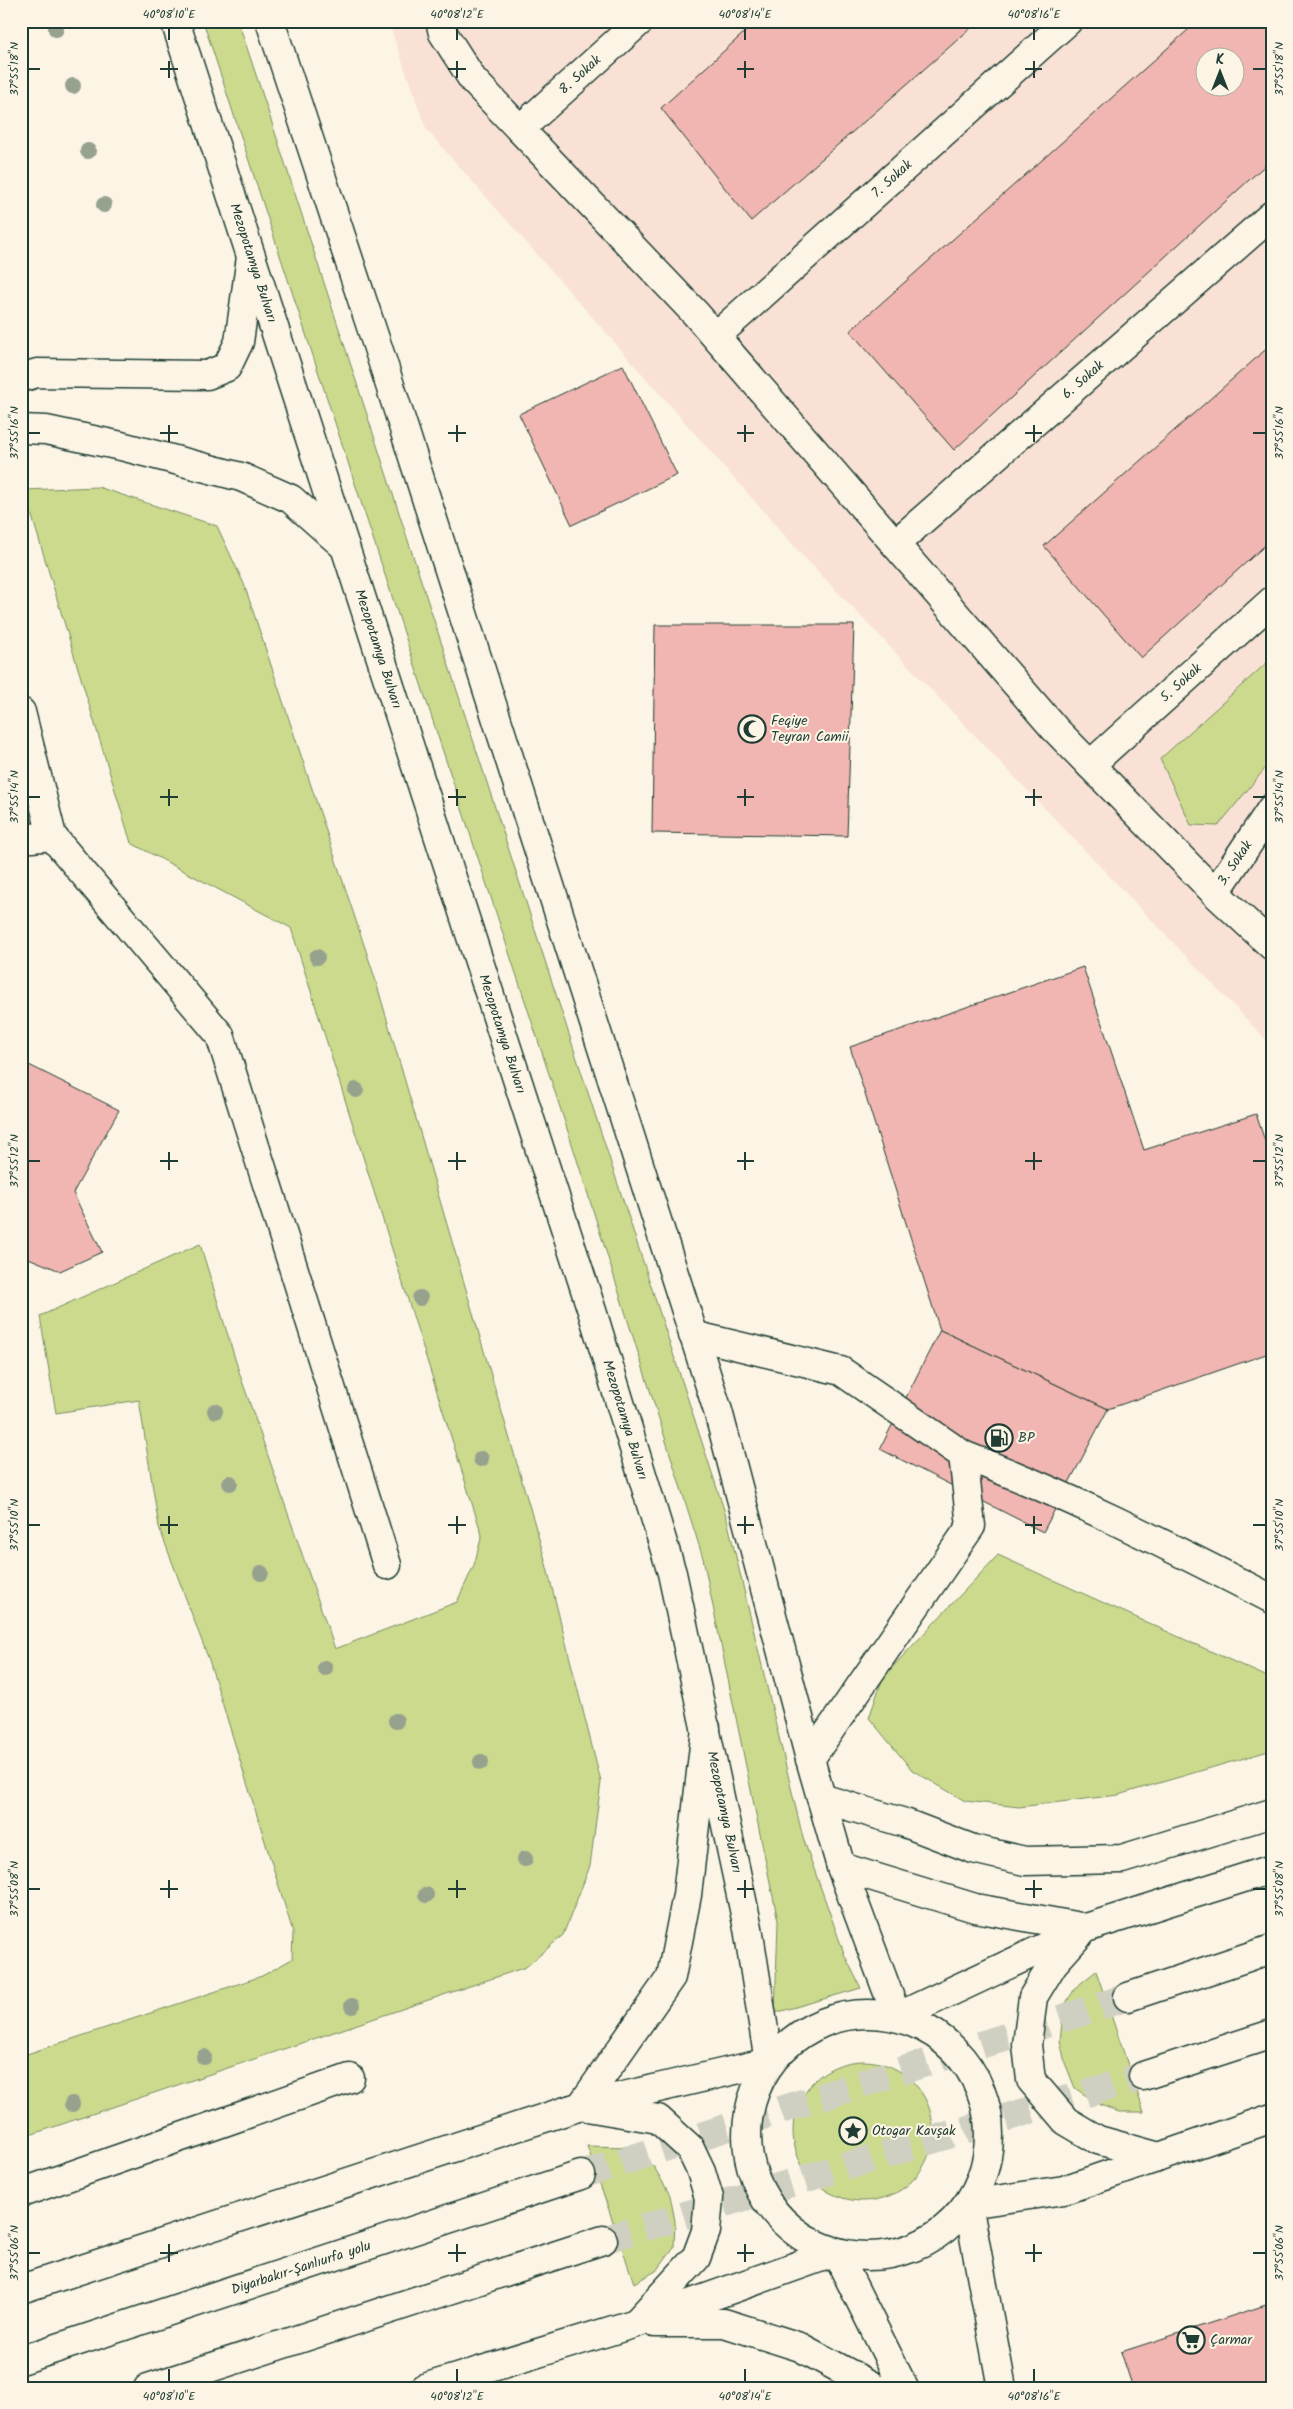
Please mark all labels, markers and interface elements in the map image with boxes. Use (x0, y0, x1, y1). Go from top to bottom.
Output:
text: 40°08'10"E (143, 5, 196, 24)
text: 40°08'12"E (430, 5, 485, 24)
text: 40°08'14"E (718, 5, 772, 24)
text: 40°08'16"E (1007, 5, 1062, 24)
text: 37°55'18"N (5, 42, 24, 96)
text: 37°55'18"N (1270, 42, 1289, 96)
north arrow (1196, 48, 1246, 98)
text: K (1216, 49, 1225, 71)
street label: 8. Sokak (554, 50, 607, 100)
street label: 7. Sokak (866, 154, 918, 204)
street label: Mezopotamya Bulvarı (223, 200, 283, 326)
street label: 6. Sokak (1057, 355, 1109, 405)
text: 37°55'16"N (5, 406, 24, 460)
text: 37°55'16"N (1270, 406, 1289, 460)
street label: Mezopotamya Bulvarı (348, 586, 408, 712)
street label: 5. Sokak (1155, 658, 1207, 708)
place label: Feqiye Teyran Camii (771, 710, 849, 748)
mosque icon: Feqiye Teyran Camii (737, 714, 767, 744)
text: 37°55'14"N (5, 770, 24, 824)
text: 37°55'14"N (1270, 770, 1289, 824)
street label: 3. Sokak (1212, 836, 1258, 890)
street label: Mezopotamya Bulvarı (472, 971, 532, 1097)
text: 37°55'12"N (5, 1134, 24, 1188)
text: 37°55'12"N (1270, 1134, 1289, 1188)
street label: Mezopotamya Bulvarı (596, 1357, 654, 1483)
fuel station icon: BP (984, 1423, 1014, 1453)
place label: BP (1018, 1427, 1035, 1449)
text: 37°55'10"N (5, 1499, 24, 1551)
text: 37°55'10"N (1270, 1499, 1289, 1551)
street label: Mezopotamya Bulvarı (700, 1749, 748, 1876)
text: 37°55'08"N (5, 1861, 24, 1917)
text: 37°55'08"N (1270, 1861, 1289, 1917)
place icon: Otogar Kavşak (838, 2116, 868, 2146)
place label: Otogar Kavşak (872, 2120, 956, 2142)
text: 37°55'06"N (5, 2225, 24, 2281)
text: 37°55'06"N (1270, 2225, 1289, 2281)
street label: Diyarbakır-Şanlıurfa yolu (228, 2235, 374, 2301)
supermarket icon: Çarmar (1176, 2325, 1206, 2355)
place label: Çarmar (1210, 2329, 1253, 2351)
text: 40°08'10"E (143, 2387, 196, 2406)
text: 40°08'12"E (430, 2387, 485, 2406)
text: 40°08'14"E (718, 2387, 772, 2406)
text: 40°08'16"E (1007, 2387, 1062, 2406)

